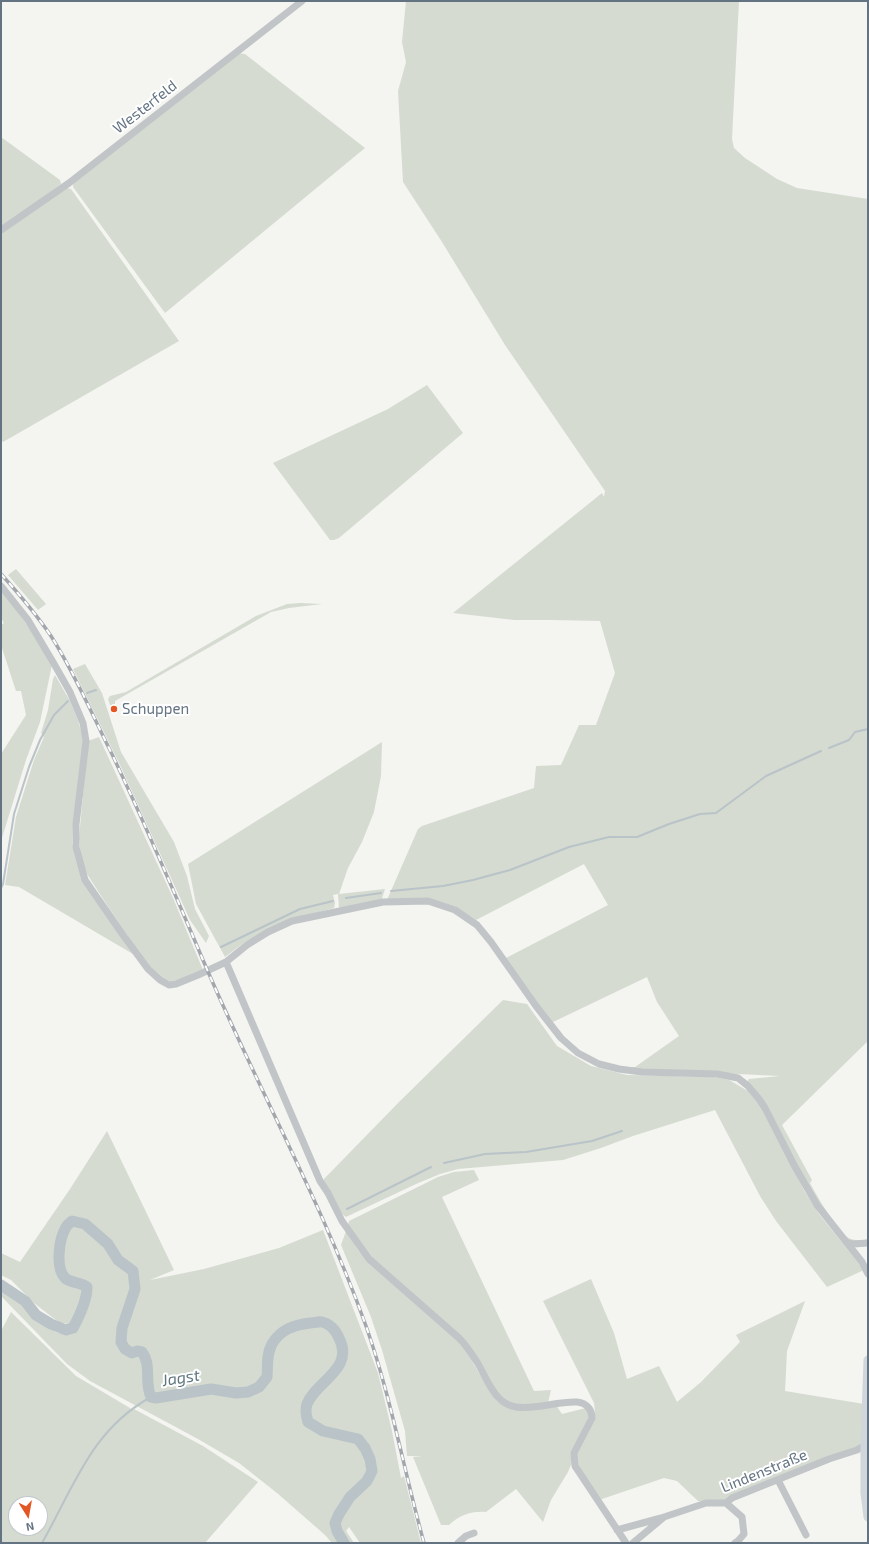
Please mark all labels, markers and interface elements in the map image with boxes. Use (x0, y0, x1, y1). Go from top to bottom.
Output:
street label: Westerfeld (109, 76, 181, 138)
place label: Schuppen (122, 700, 189, 718)
marker: Schuppen (109, 704, 119, 714)
water label: Jagst (161, 1366, 201, 1390)
street label: Lindenstraße (718, 1446, 810, 1496)
north arrow (8, 1496, 48, 1536)
text: N (25, 1520, 35, 1534)

